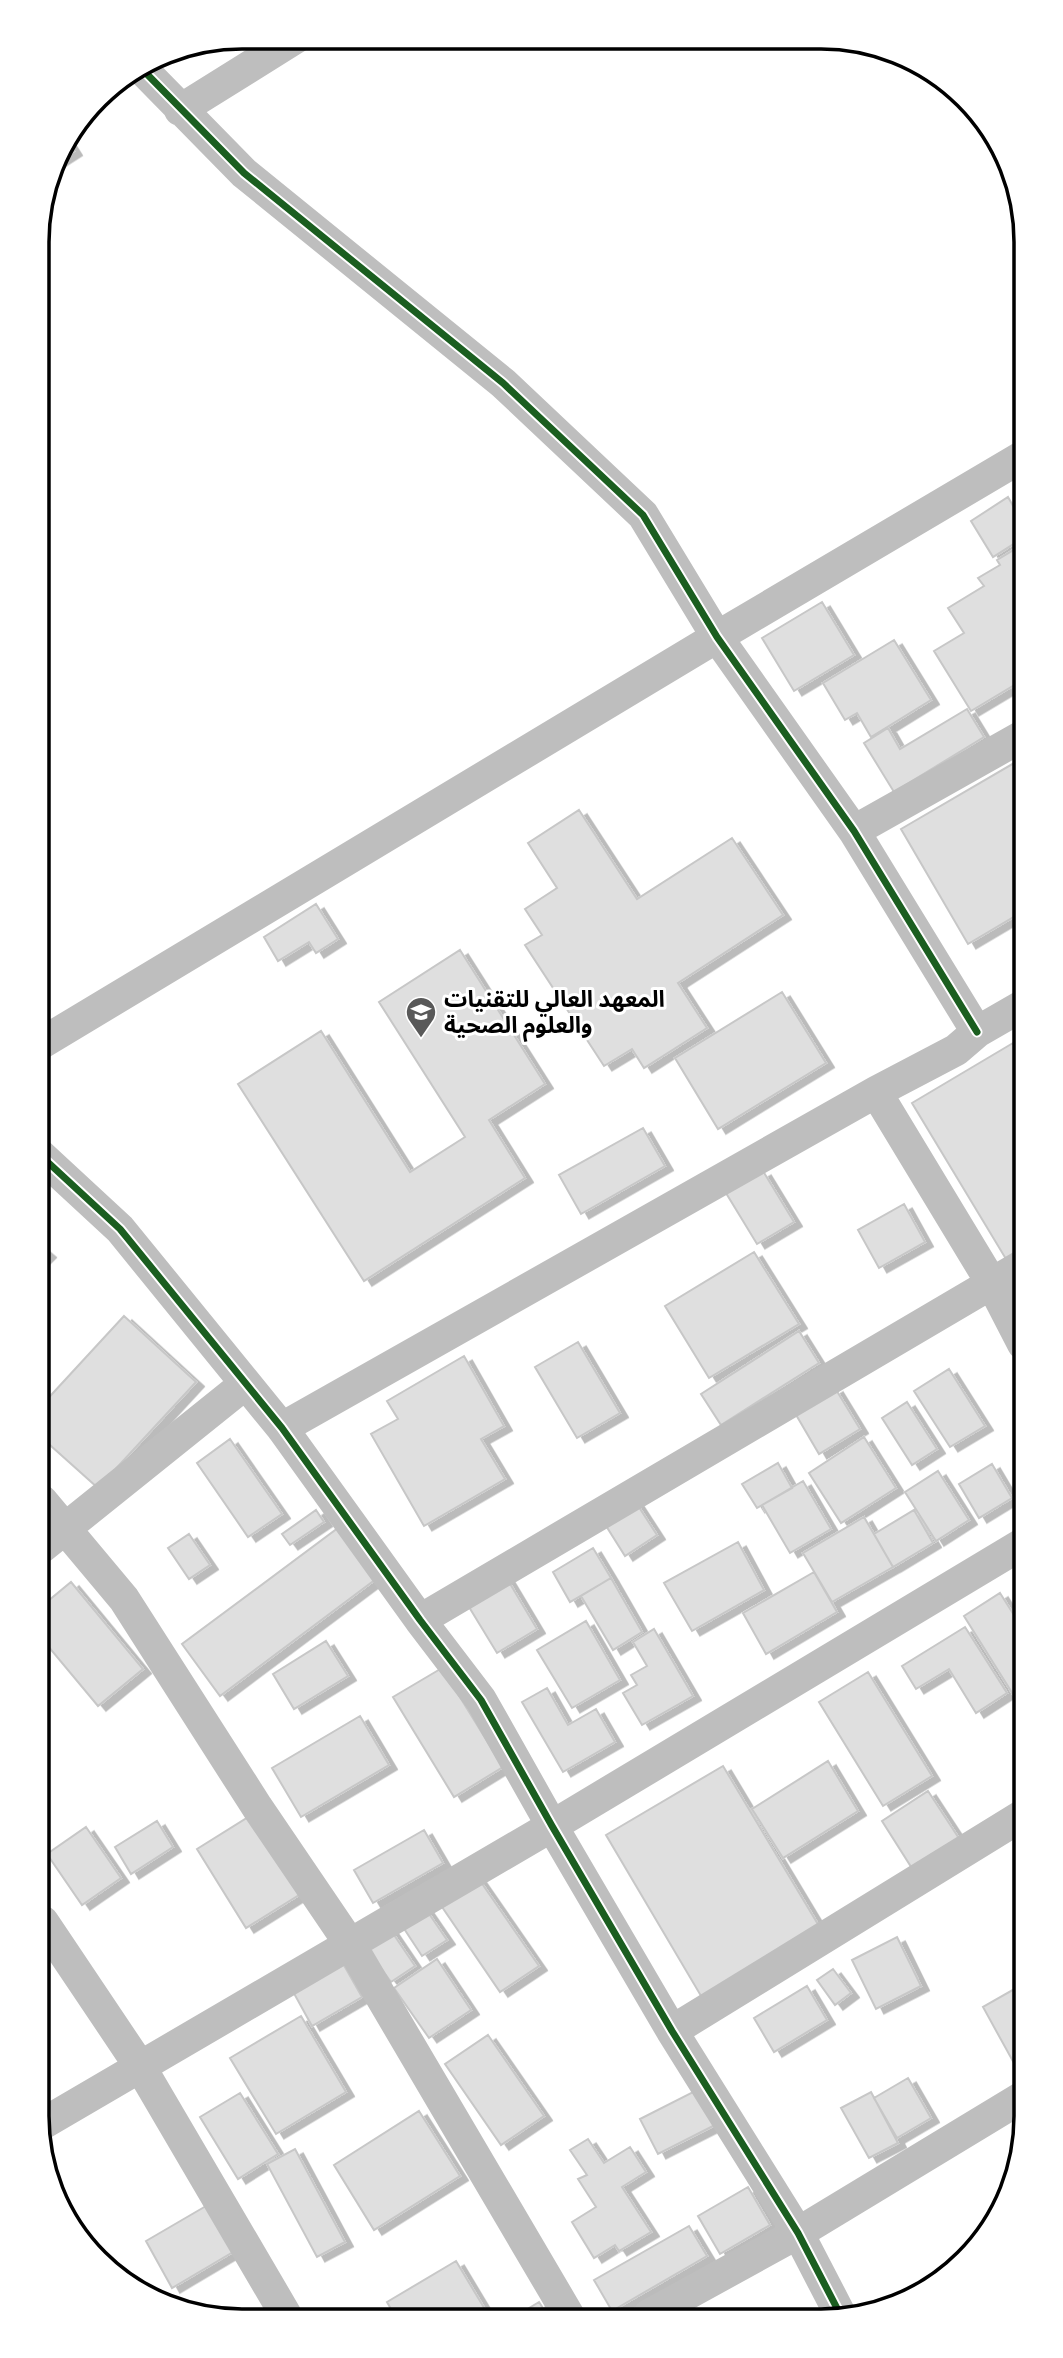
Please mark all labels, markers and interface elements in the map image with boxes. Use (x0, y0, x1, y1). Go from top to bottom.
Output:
place label: المعهد العالي للتقنيات والعلوم الصحية (444, 986, 665, 1043)
school or university icon: المعهد العالي للتقنيات والعلوم الصحية (404, 995, 438, 1039)

